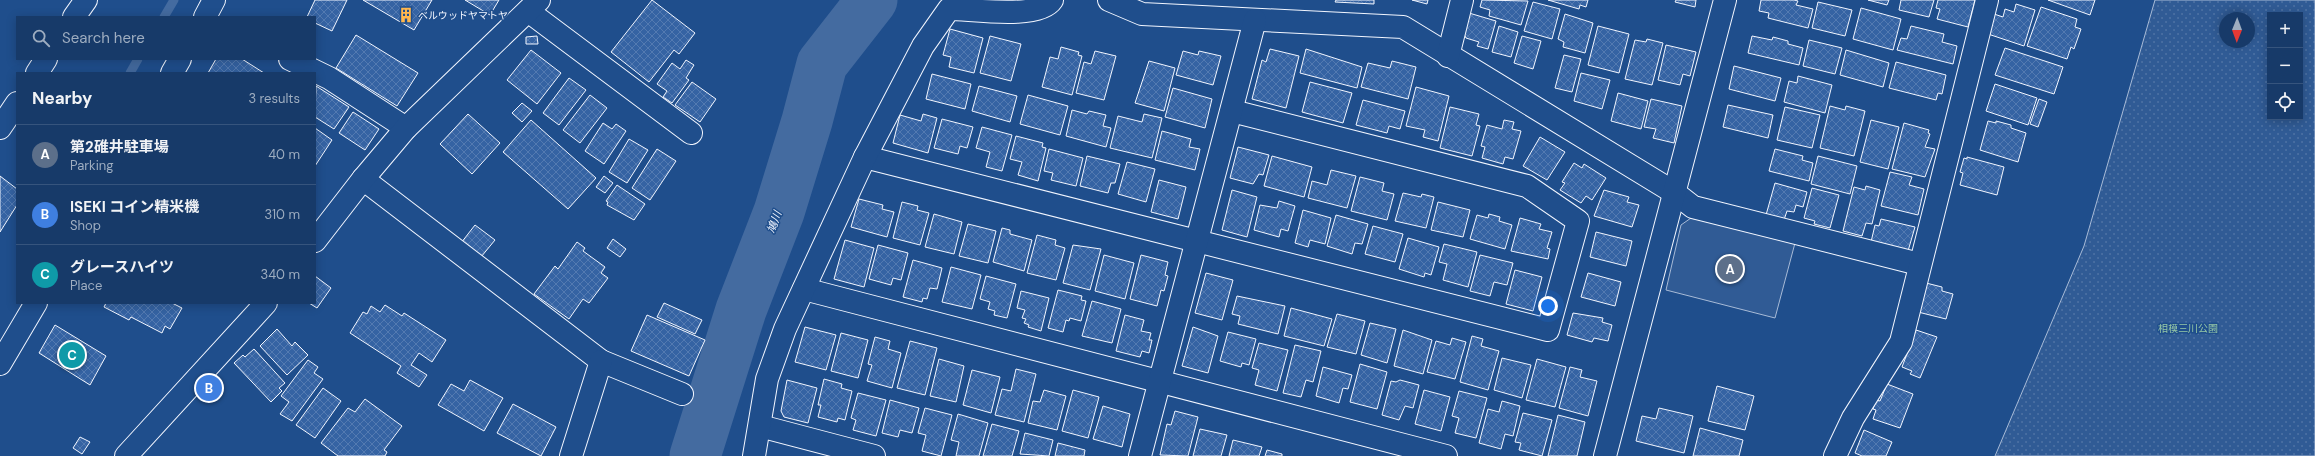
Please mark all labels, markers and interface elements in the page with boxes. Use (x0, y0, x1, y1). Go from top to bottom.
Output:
building icon: ベルウッドヤマトヤ (397, 6, 415, 24)
place label: ベルウッドヤマトヤ (418, 9, 508, 22)
north arrow (2219, 12, 2255, 48)
map controls (2267, 12, 2303, 120)
button: + (2267, 12, 2303, 48)
search box (16, 16, 316, 60)
icon: search (30, 27, 52, 49)
text: Search here (62, 28, 145, 48)
button: − (2267, 48, 2303, 84)
button: locate (2267, 84, 2303, 120)
text: Nearby (32, 87, 92, 109)
text: 3 results (248, 90, 300, 107)
text: 第2碓井駐車場 (70, 137, 169, 157)
text: A (40, 146, 50, 163)
text: 40 m (268, 146, 300, 163)
text: Parking (70, 157, 114, 174)
text: ISEKI コイン精米機 (70, 197, 199, 217)
text: B (41, 206, 49, 223)
text: 310 m (265, 206, 300, 223)
water label: 鳩川 (764, 208, 785, 235)
text: Shop (70, 217, 101, 234)
pin: A (1717, 254, 1743, 284)
text: グレースハイツ (70, 257, 174, 277)
text: C (40, 266, 50, 283)
text: 340 m (260, 266, 300, 283)
text: Place (70, 277, 102, 294)
your location (1538, 296, 1558, 316)
park label: 相模三川公園 (2158, 322, 2218, 335)
pin: C (59, 340, 85, 370)
pin: B (196, 373, 222, 403)

